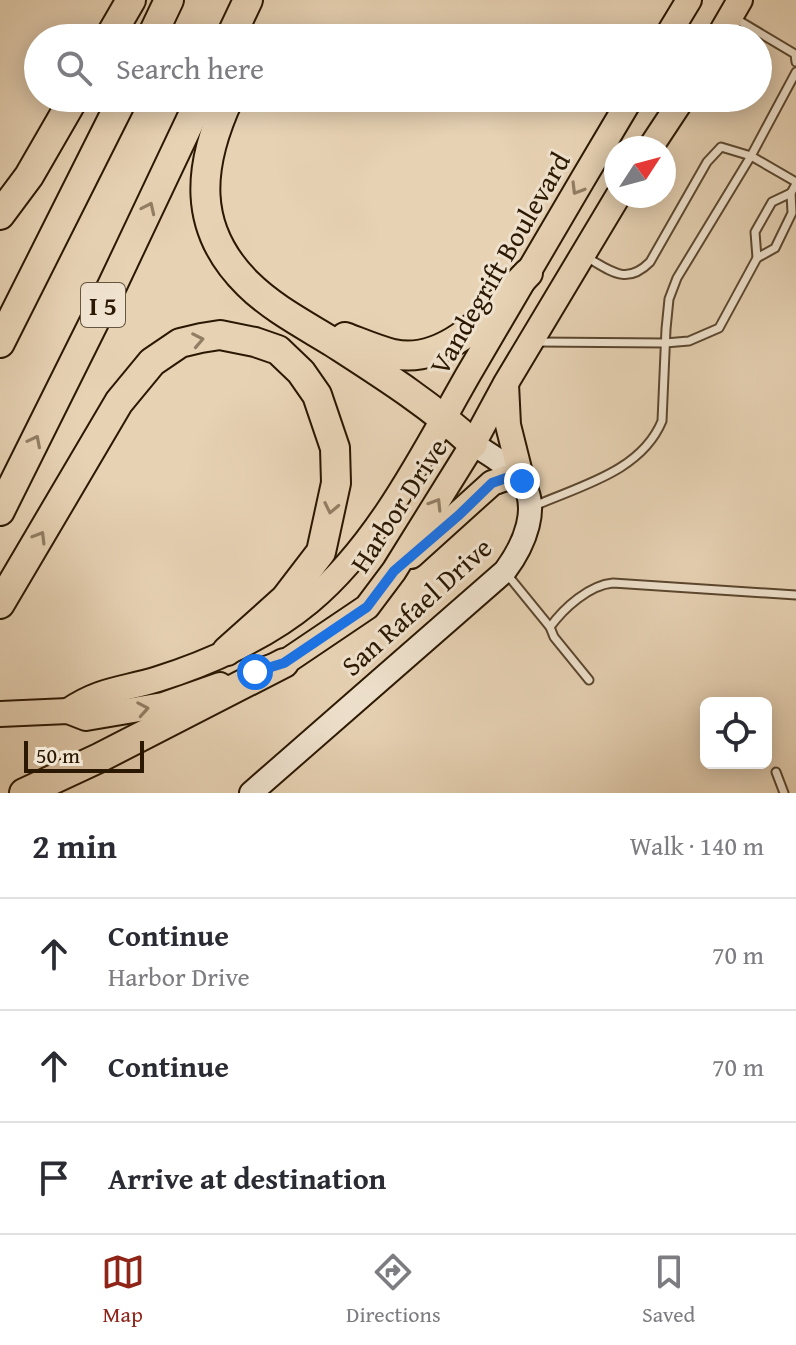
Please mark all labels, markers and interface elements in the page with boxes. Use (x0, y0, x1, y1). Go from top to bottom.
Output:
search box (24, 24, 772, 112)
icon: search (52, 46, 96, 90)
text: Search here (116, 46, 264, 90)
north arrow (604, 136, 676, 208)
street label: Vandegrift Boulevard (418, 144, 580, 382)
one-way arrow (571, 180, 587, 195)
one-way arrow (139, 201, 155, 216)
road number: I 5 (81, 283, 125, 327)
one-way arrow (191, 332, 204, 349)
street label: Harbor Drive (339, 430, 457, 580)
one-way arrow (25, 434, 41, 449)
route end (504, 463, 540, 499)
one-way arrow (426, 498, 441, 513)
one-way arrow (323, 501, 340, 515)
street label: San Rafael Drive (332, 527, 500, 685)
one-way arrow (30, 531, 46, 546)
route start (237, 654, 273, 690)
map controls (700, 697, 772, 769)
button: locate (700, 697, 772, 769)
one-way arrow (136, 701, 150, 718)
scale bar (24, 737, 144, 773)
text: 50 m (36, 739, 80, 771)
text: 2 min (32, 821, 117, 870)
text: Walk · 140 m (630, 826, 764, 865)
text: Continue (108, 913, 229, 957)
icon: ahead (32, 932, 76, 976)
text: 70 m (712, 935, 764, 974)
text: Harbor Drive (108, 957, 250, 996)
icon: ahead (32, 1044, 76, 1088)
text: Continue (108, 1044, 229, 1088)
text: 70 m (712, 1047, 764, 1086)
icon: arrive (32, 1156, 76, 1200)
text: Arrive at destination (108, 1156, 386, 1200)
tab: Map (101, 1250, 145, 1330)
tab: Directions (346, 1250, 441, 1330)
tab: Saved (642, 1250, 695, 1330)

